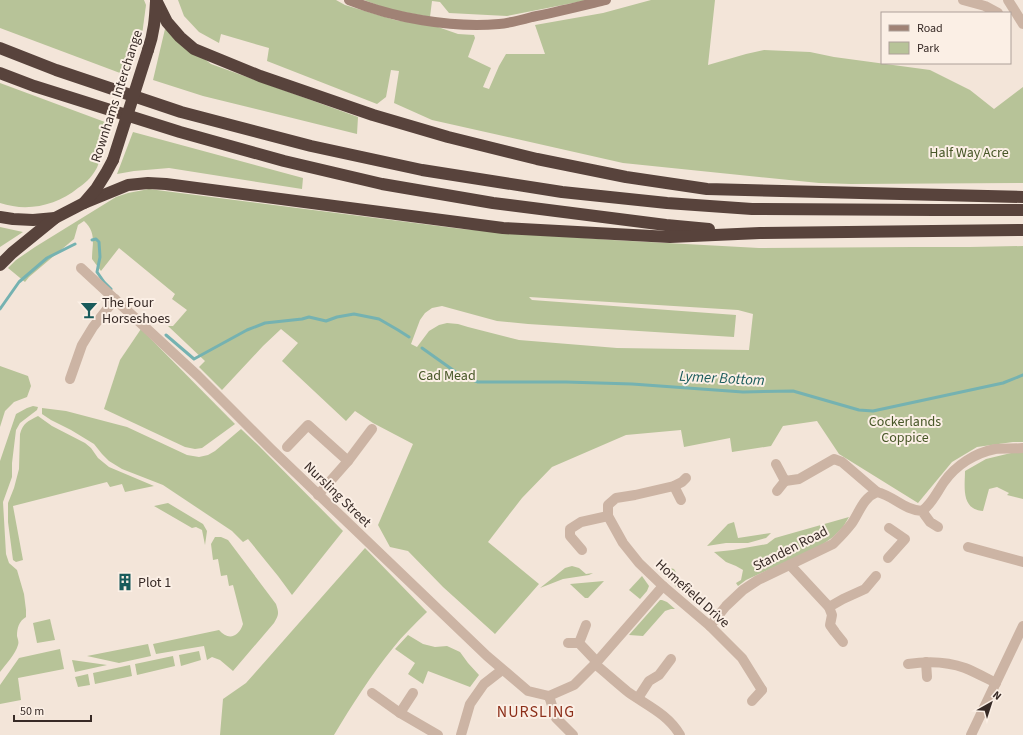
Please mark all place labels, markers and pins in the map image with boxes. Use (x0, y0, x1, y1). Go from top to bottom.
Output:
place label: The Four Horseshoes (102, 293, 170, 329)
bar icon: The Four Horseshoes (79, 300, 99, 320)
building icon: Plot 1 (115, 572, 135, 592)
place label: Plot 1 (138, 573, 171, 593)

